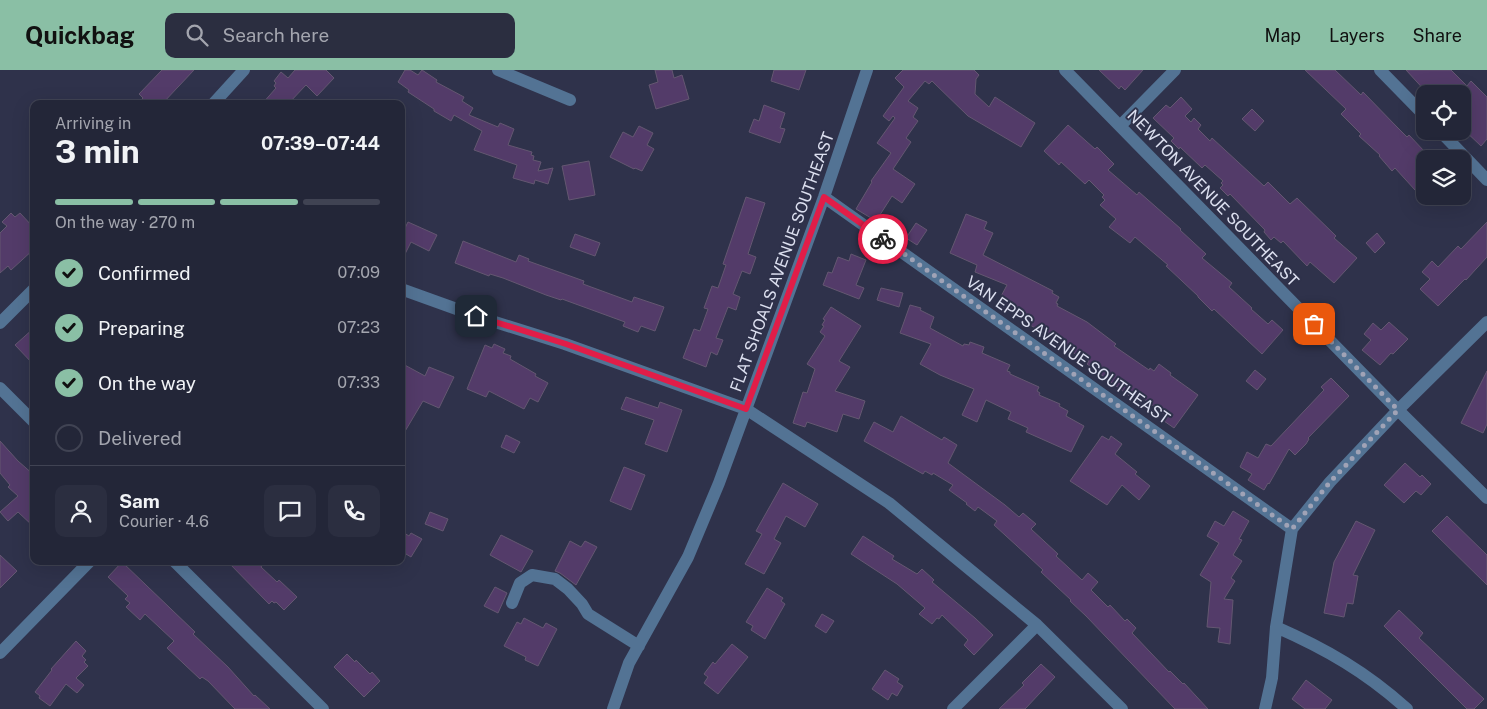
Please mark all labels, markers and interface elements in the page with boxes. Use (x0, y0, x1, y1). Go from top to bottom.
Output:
search box (165, 13, 515, 58)
text: Quickbag (25, 21, 135, 49)
icon: search (183, 21, 211, 49)
text: Search here (223, 24, 329, 46)
text: Map (1265, 25, 1301, 46)
text: Layers (1329, 25, 1385, 46)
text: Share (1413, 25, 1462, 46)
map controls (1416, 85, 1471, 205)
button: locate (1416, 85, 1471, 140)
street label: NEWTON AVENUE SOUTHEAST (1123, 106, 1303, 291)
text: Arriving in (55, 114, 131, 133)
street label: FLAT SHOALS AVENUE SOUTHEAST (726, 129, 838, 394)
text: 07:39–07:44 (261, 132, 380, 154)
text: 3 min (55, 133, 140, 170)
button: layers (1416, 150, 1471, 205)
text: On the way · 270 m (55, 213, 195, 232)
courier (858, 214, 908, 264)
icon: bike (869, 225, 897, 253)
icon: check (55, 259, 83, 287)
text: Confirmed (98, 262, 191, 284)
text: 07:09 (338, 263, 380, 282)
street label: VAN EPPS AVENUE SOUTHEAST (962, 272, 1174, 428)
pin (455, 295, 497, 337)
icon: home (462, 302, 490, 330)
pin (1293, 303, 1335, 345)
icon: bag (1300, 310, 1328, 338)
icon: check (55, 314, 83, 342)
text: Preparing (98, 317, 185, 339)
text: 07:23 (337, 318, 380, 337)
icon: check (55, 369, 83, 397)
text: On the way (98, 372, 196, 394)
text: 07:33 (337, 373, 380, 392)
text: Delivered (98, 427, 182, 449)
button: person (55, 485, 107, 537)
button: chat (264, 485, 316, 537)
button: phone (328, 485, 380, 537)
text: Sam (119, 490, 160, 512)
text: Courier · 4.6 (119, 512, 209, 531)

